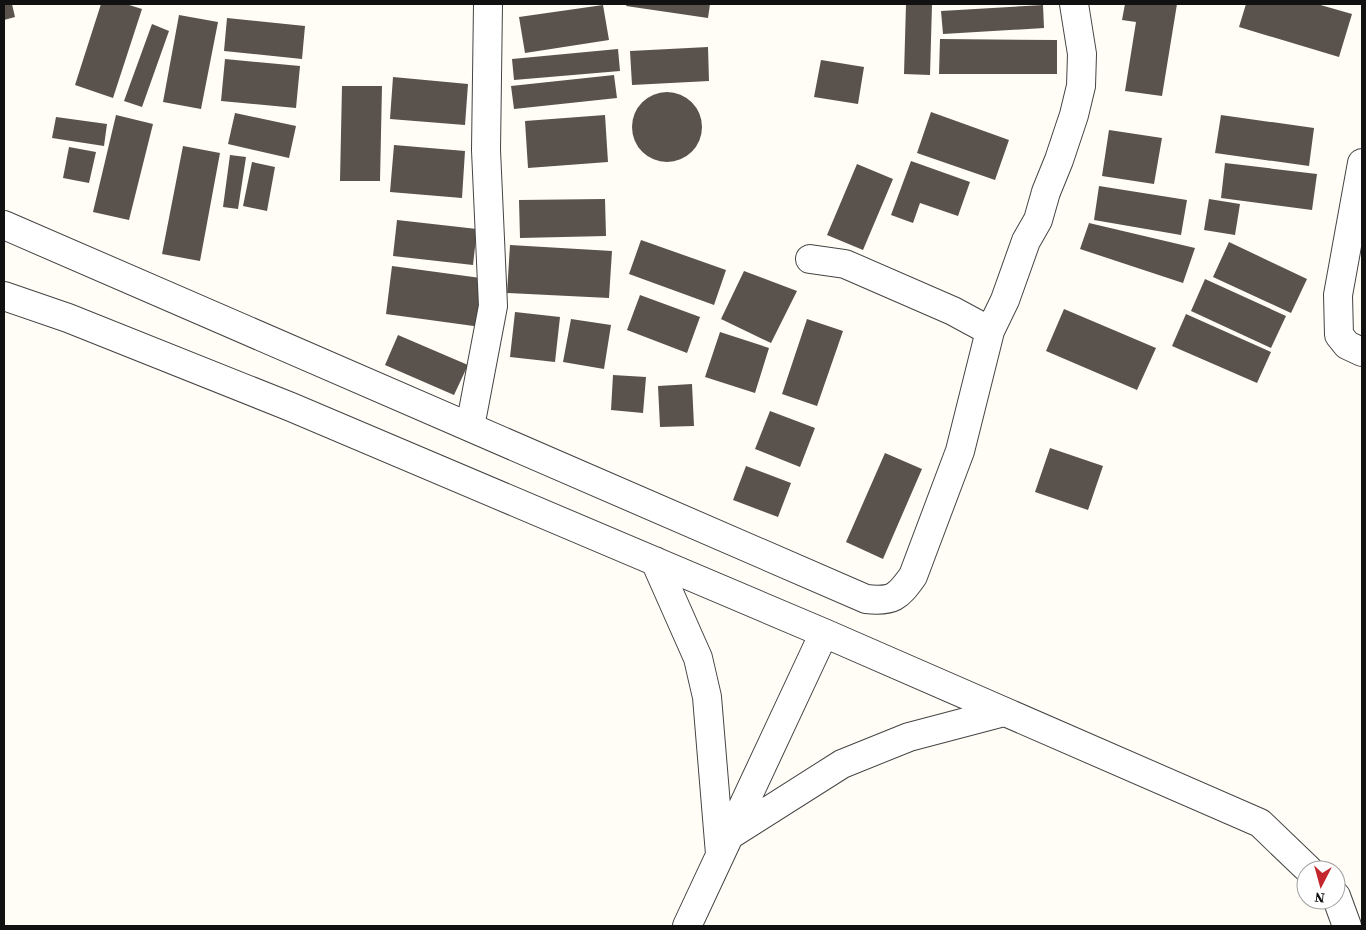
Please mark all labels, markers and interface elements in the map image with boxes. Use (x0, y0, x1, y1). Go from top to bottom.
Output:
north arrow (1296, 860, 1346, 910)
text: N (1314, 887, 1326, 908)

